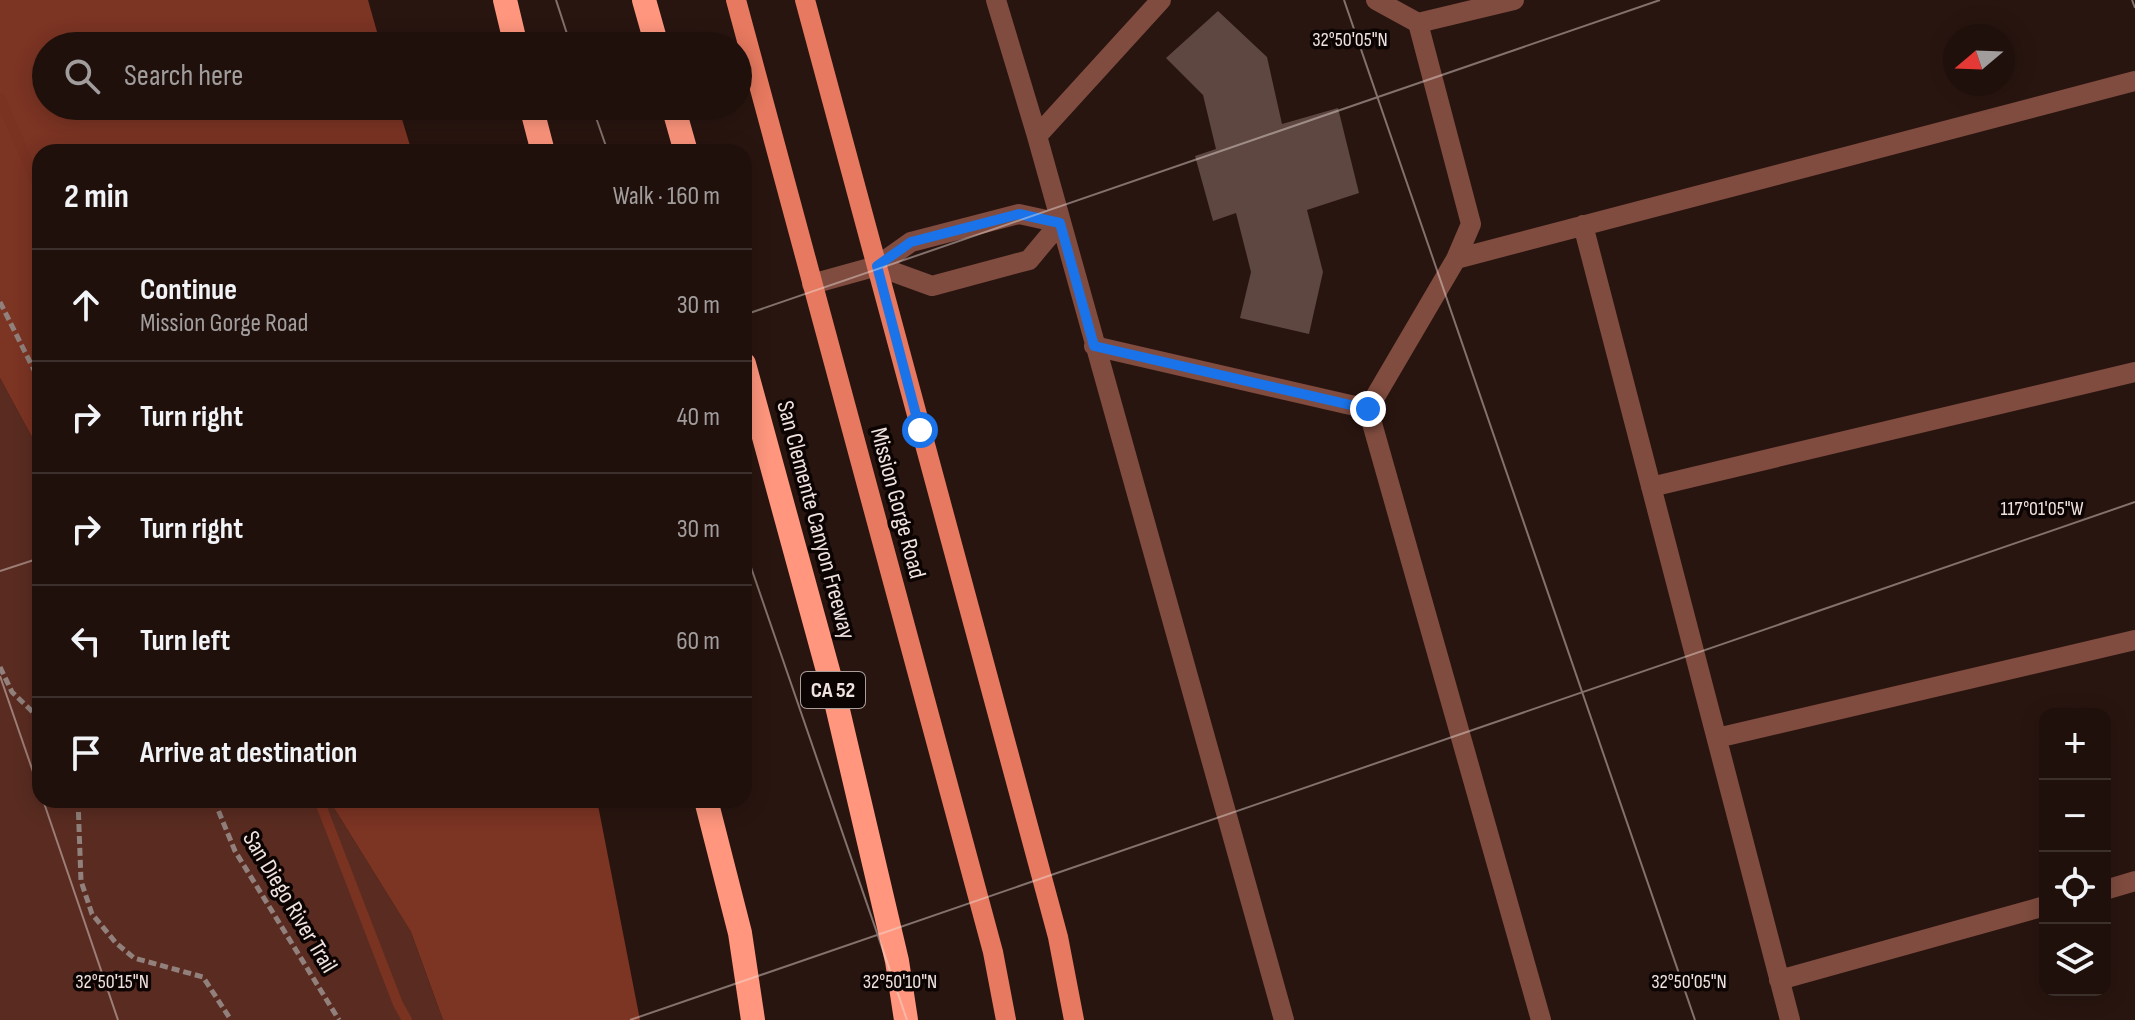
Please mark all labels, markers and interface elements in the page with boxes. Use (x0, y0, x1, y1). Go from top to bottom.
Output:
north arrow (1943, 24, 2015, 96)
text: 32°50'05"N (1312, 28, 1388, 52)
search box (32, 32, 752, 120)
icon: search (60, 54, 104, 98)
text: Search here (124, 58, 243, 94)
text: 2 min (64, 176, 129, 217)
text: Walk · 160 m (613, 181, 720, 212)
text: Continue (140, 272, 237, 308)
icon: ahead (64, 283, 108, 327)
text: 30 m (677, 290, 720, 321)
text: Mission Gorge Road (140, 308, 308, 339)
route end (1350, 391, 1386, 427)
icon: right (64, 395, 108, 439)
street label: San Clemente Canyon Freeway (770, 398, 862, 642)
text: Turn right (140, 399, 243, 435)
text: 40 m (677, 402, 720, 433)
route start (902, 412, 938, 448)
street label: Mission Gorge Road (864, 424, 932, 582)
text: 117°01'05"W (2000, 497, 2084, 521)
icon: right (64, 507, 108, 551)
text: Turn right (140, 511, 243, 547)
text: 30 m (677, 514, 720, 545)
icon: left (64, 619, 108, 663)
text: Turn left (140, 623, 230, 659)
text: 60 m (676, 626, 720, 657)
road number: CA 52 (801, 672, 865, 708)
map controls (2039, 708, 2111, 996)
button: + (2039, 708, 2111, 780)
icon: arrive (64, 731, 108, 775)
text: Arrive at destination (140, 735, 357, 771)
button: − (2039, 780, 2111, 852)
street label: San Diego River Trail (236, 826, 344, 978)
button: locate (2039, 852, 2111, 924)
button: layers (2039, 924, 2111, 996)
text: 32°50'15"N (75, 970, 149, 994)
text: 32°50'10"N (863, 970, 937, 994)
text: 32°50'05"N (1651, 970, 1727, 994)

